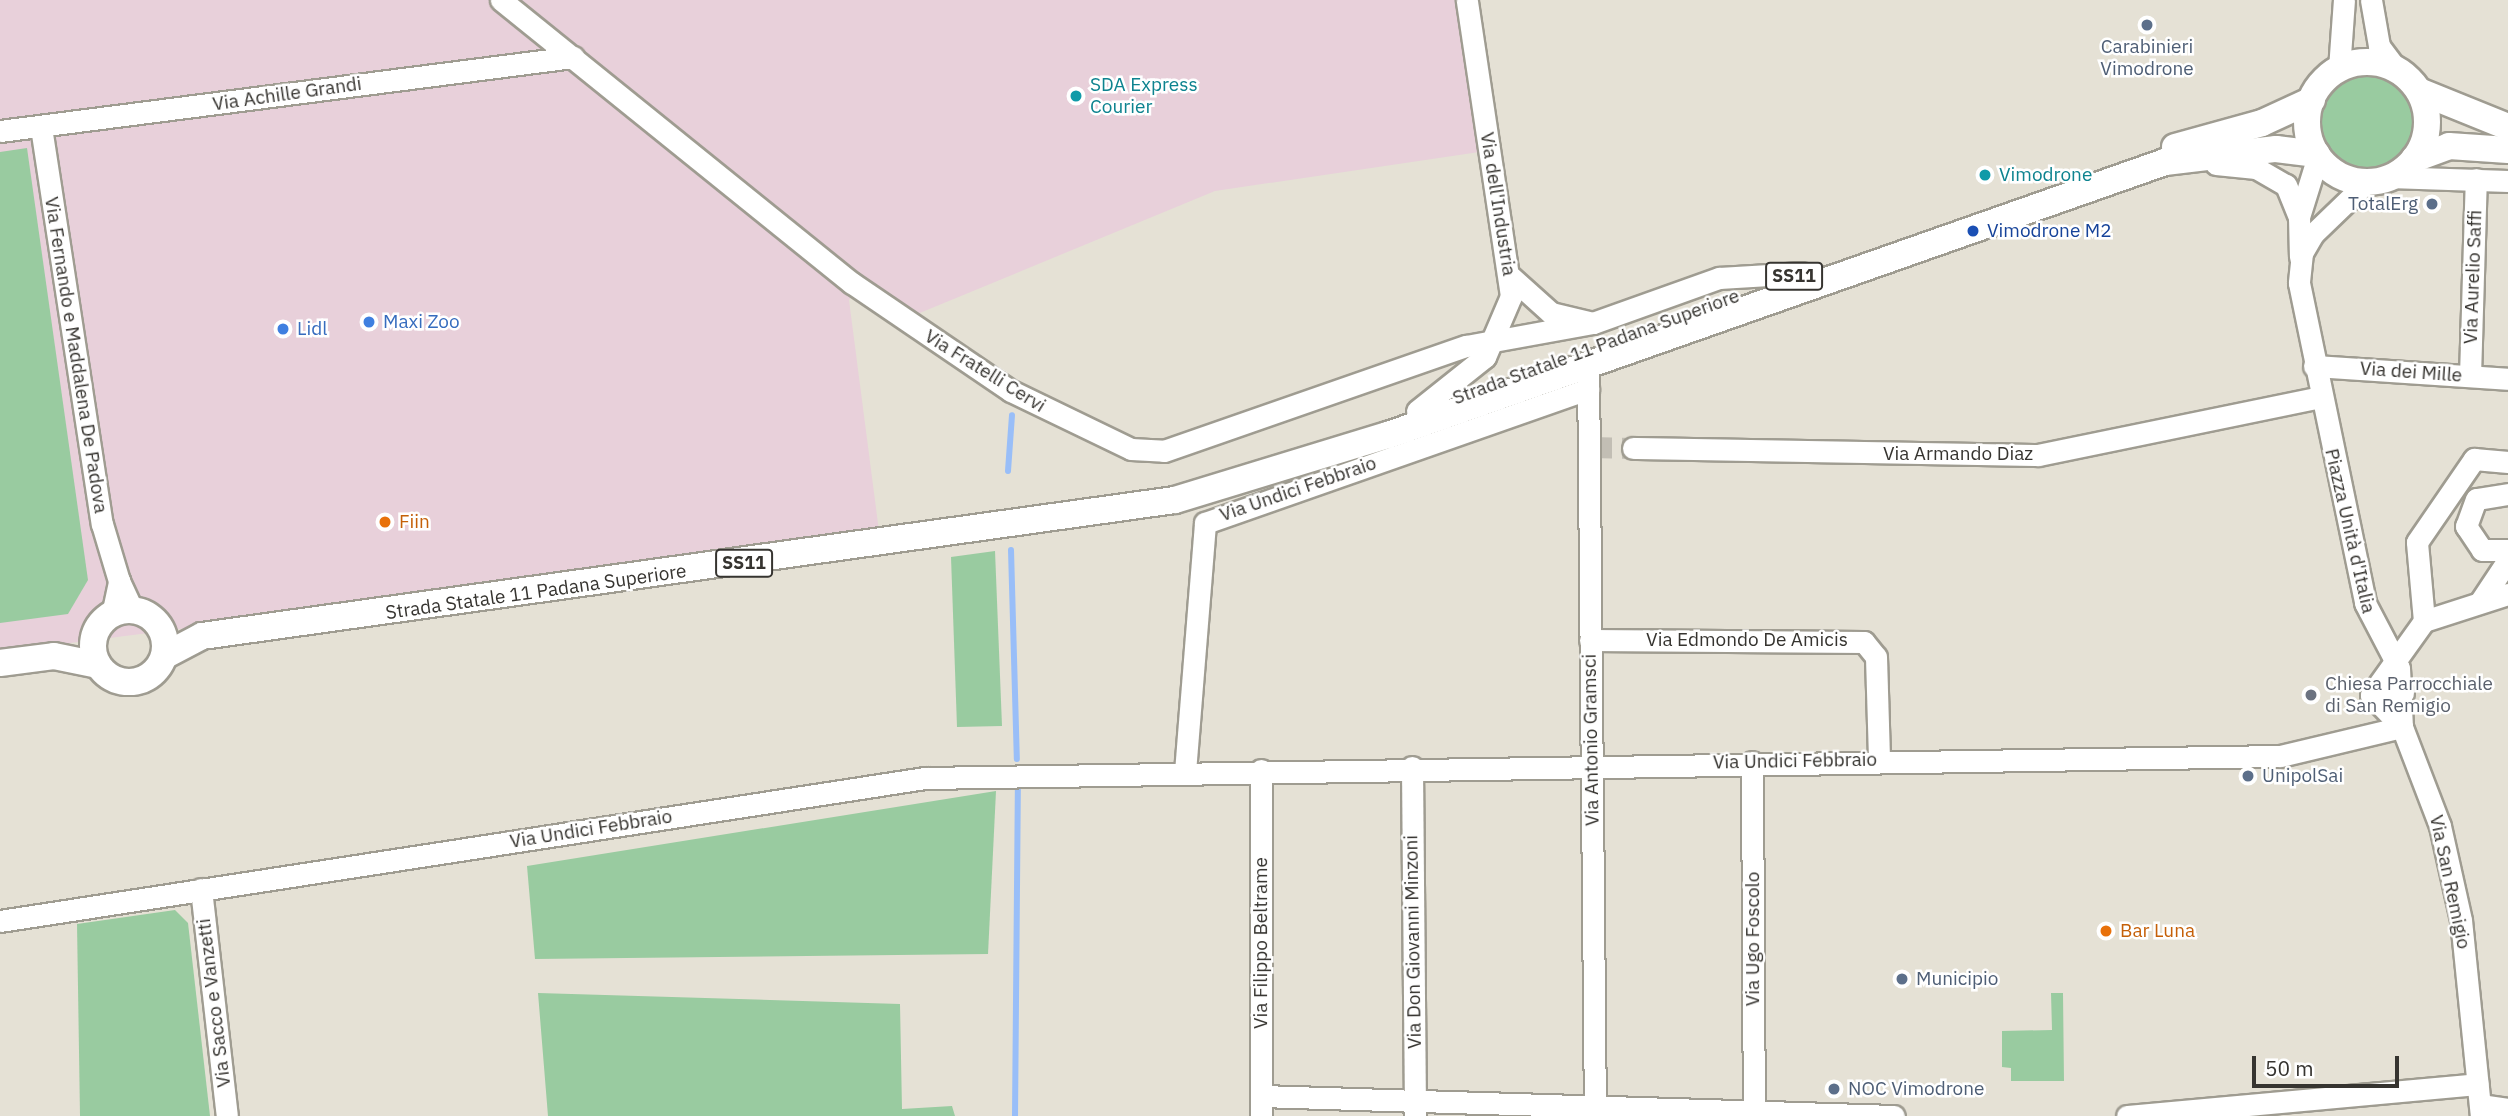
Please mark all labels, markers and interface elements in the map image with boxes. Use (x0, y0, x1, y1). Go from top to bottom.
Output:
marker: Carabinieri Vimodrone (2139, 17, 2155, 33)
place label: Carabinieri Vimodrone (2100, 36, 2194, 80)
street label: Via Achille Grandi (211, 72, 363, 116)
place label: SDA Express Courier (1090, 74, 1198, 118)
marker: SDA Express Courier (1068, 88, 1084, 104)
street label: Via dell'Industria (1475, 131, 1521, 277)
place label: Vimodrone (1999, 164, 2092, 186)
marker: Vimodrone (1977, 167, 1993, 183)
place label: TotalErg (2348, 193, 2418, 215)
street label: Via Fernando e Maddalena De Padova (40, 195, 112, 515)
marker: TotalErg (2424, 196, 2440, 212)
street label: Via Aurelio Saffi (2459, 209, 2487, 345)
place label: Vimodrone M2 (1987, 220, 2112, 242)
marker: Vimodrone M2 (1965, 223, 1981, 239)
road number: SS11 (1764, 262, 1824, 290)
street label: Strada Statale 11 Padana Superiore (1450, 284, 1742, 410)
place label: Maxi Zoo (383, 311, 460, 333)
marker: Maxi Zoo (361, 314, 377, 330)
place label: Lidl (297, 318, 327, 340)
marker: Lidl (275, 321, 291, 337)
street label: Via Fratelli Cervi (920, 325, 1050, 417)
street label: Via dei Mille (2359, 357, 2463, 387)
street label: Via Armando Diaz (1883, 443, 2033, 465)
street label: Piazza Unità d'Italia (2320, 446, 2380, 616)
street label: Via Undici Febbraio (1217, 451, 1379, 527)
place label: Fiin (399, 511, 430, 533)
marker: Fiin (377, 514, 393, 530)
road number: SS11 (714, 548, 774, 578)
street label: Strada Statale 11 Padana Superiore (384, 560, 688, 624)
street label: Via Edmondo De Amicis (1646, 629, 1848, 651)
street label: Via Antonio Gramsci (1578, 654, 1604, 826)
place label: Chiesa Parrocchiale di San Remigio (2325, 673, 2493, 717)
marker: Chiesa Parrocchiale di San Remigio (2303, 687, 2319, 703)
street label: Via Undici Febbraio (1713, 748, 1877, 774)
place label: UnipolSai (2262, 765, 2343, 787)
marker: UnipolSai (2240, 768, 2256, 784)
street label: Via Undici Febbraio (508, 805, 674, 853)
street label: Via San Remigio (2425, 813, 2475, 951)
street label: Via Don Giovanni Minzoni (1400, 835, 1426, 1049)
street label: Via Filippo Beltrame (1250, 857, 1272, 1029)
street label: Via Ugo Foscolo (1742, 872, 1764, 1006)
street label: Via Sacco e Vanzetti (192, 917, 236, 1089)
place label: Bar Luna (2120, 920, 2195, 942)
marker: Bar Luna (2098, 923, 2114, 939)
place label: Municipio (1916, 968, 1998, 990)
marker: Municipio (1894, 971, 1910, 987)
scale bar (2256, 1042, 2403, 1086)
text: 50 m (2265, 1054, 2314, 1082)
place label: NOC Vimodrone (1848, 1078, 1984, 1100)
marker: NOC Vimodrone (1826, 1081, 1842, 1097)

